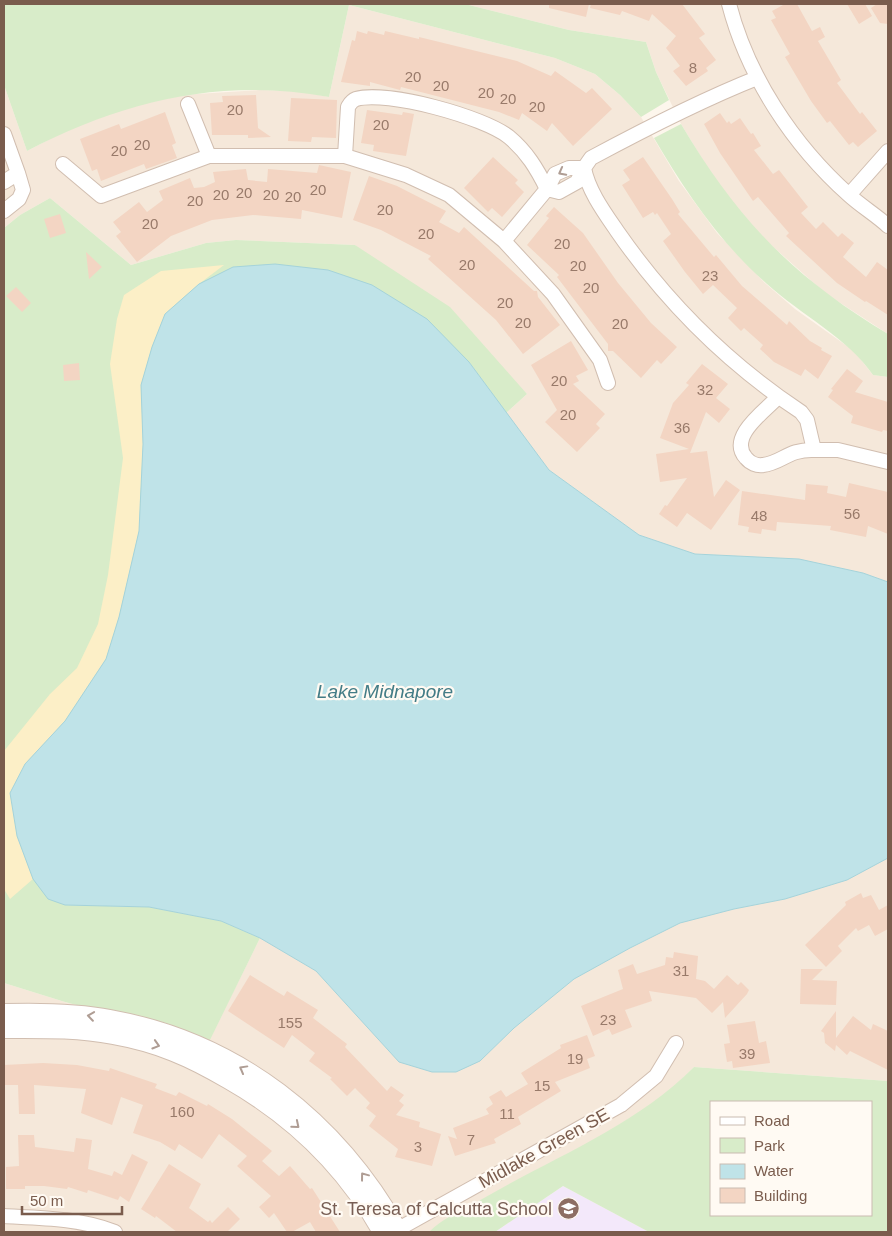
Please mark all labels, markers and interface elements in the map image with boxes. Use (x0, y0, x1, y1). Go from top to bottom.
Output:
house number: 8 (689, 59, 697, 76)
house number: 20 (405, 68, 421, 85)
house number: 20 (433, 77, 449, 94)
house number: 20 (478, 84, 494, 101)
house number: 20 (500, 90, 516, 107)
house number: 20 (529, 98, 545, 115)
house number: 20 (227, 101, 243, 118)
house number: 20 (373, 116, 389, 133)
house number: 20 (134, 136, 150, 153)
house number: 20 (111, 142, 127, 159)
one-way arrow (558, 166, 567, 176)
house number: 20 (310, 181, 326, 198)
house number: 20 (236, 184, 252, 201)
house number: 20 (213, 186, 229, 203)
house number: 20 (263, 186, 279, 203)
house number: 20 (285, 188, 301, 205)
house number: 20 (187, 192, 203, 209)
house number: 20 (377, 201, 393, 218)
house number: 20 (142, 215, 158, 232)
house number: 20 (418, 225, 434, 242)
house number: 20 (554, 235, 570, 252)
house number: 20 (459, 256, 475, 273)
house number: 20 (570, 257, 586, 274)
house number: 23 (702, 267, 718, 284)
house number: 20 (583, 279, 599, 296)
house number: 20 (497, 294, 513, 311)
house number: 20 (515, 314, 531, 331)
house number: 20 (612, 315, 628, 332)
house number: 20 (551, 372, 567, 389)
house number: 32 (697, 381, 713, 398)
house number: 20 (560, 406, 576, 423)
house number: 36 (674, 419, 690, 436)
house number: 56 (844, 505, 860, 522)
house number: 48 (751, 507, 767, 524)
water label: Lake Midnapore (317, 681, 453, 702)
house number: 31 (673, 962, 689, 979)
one-way arrow (87, 1011, 95, 1022)
house number: 23 (600, 1011, 616, 1028)
house number: 155 (277, 1014, 303, 1031)
one-way arrow (151, 1040, 159, 1050)
house number: 39 (739, 1045, 755, 1062)
house number: 19 (567, 1050, 583, 1067)
one-way arrow (240, 1065, 249, 1075)
house number: 15 (534, 1077, 550, 1094)
legend (710, 1101, 872, 1216)
house number: 160 (169, 1103, 195, 1120)
street label: Midlake Green SE (475, 1104, 613, 1192)
house number: 11 (499, 1105, 515, 1122)
text: Road (754, 1112, 790, 1129)
one-way arrow (290, 1119, 299, 1128)
house number: 7 (467, 1131, 475, 1148)
text: Park (754, 1137, 785, 1154)
house number: 3 (414, 1138, 422, 1155)
text: Water (754, 1162, 793, 1179)
one-way arrow (361, 1172, 370, 1182)
scale bar (22, 1184, 122, 1216)
text: Building (754, 1187, 807, 1204)
text: 50 m (30, 1192, 63, 1209)
school or university icon: St. Teresa of Calcutta School (556, 1197, 580, 1221)
place label: St. Teresa of Calcutta School (320, 1199, 552, 1219)

